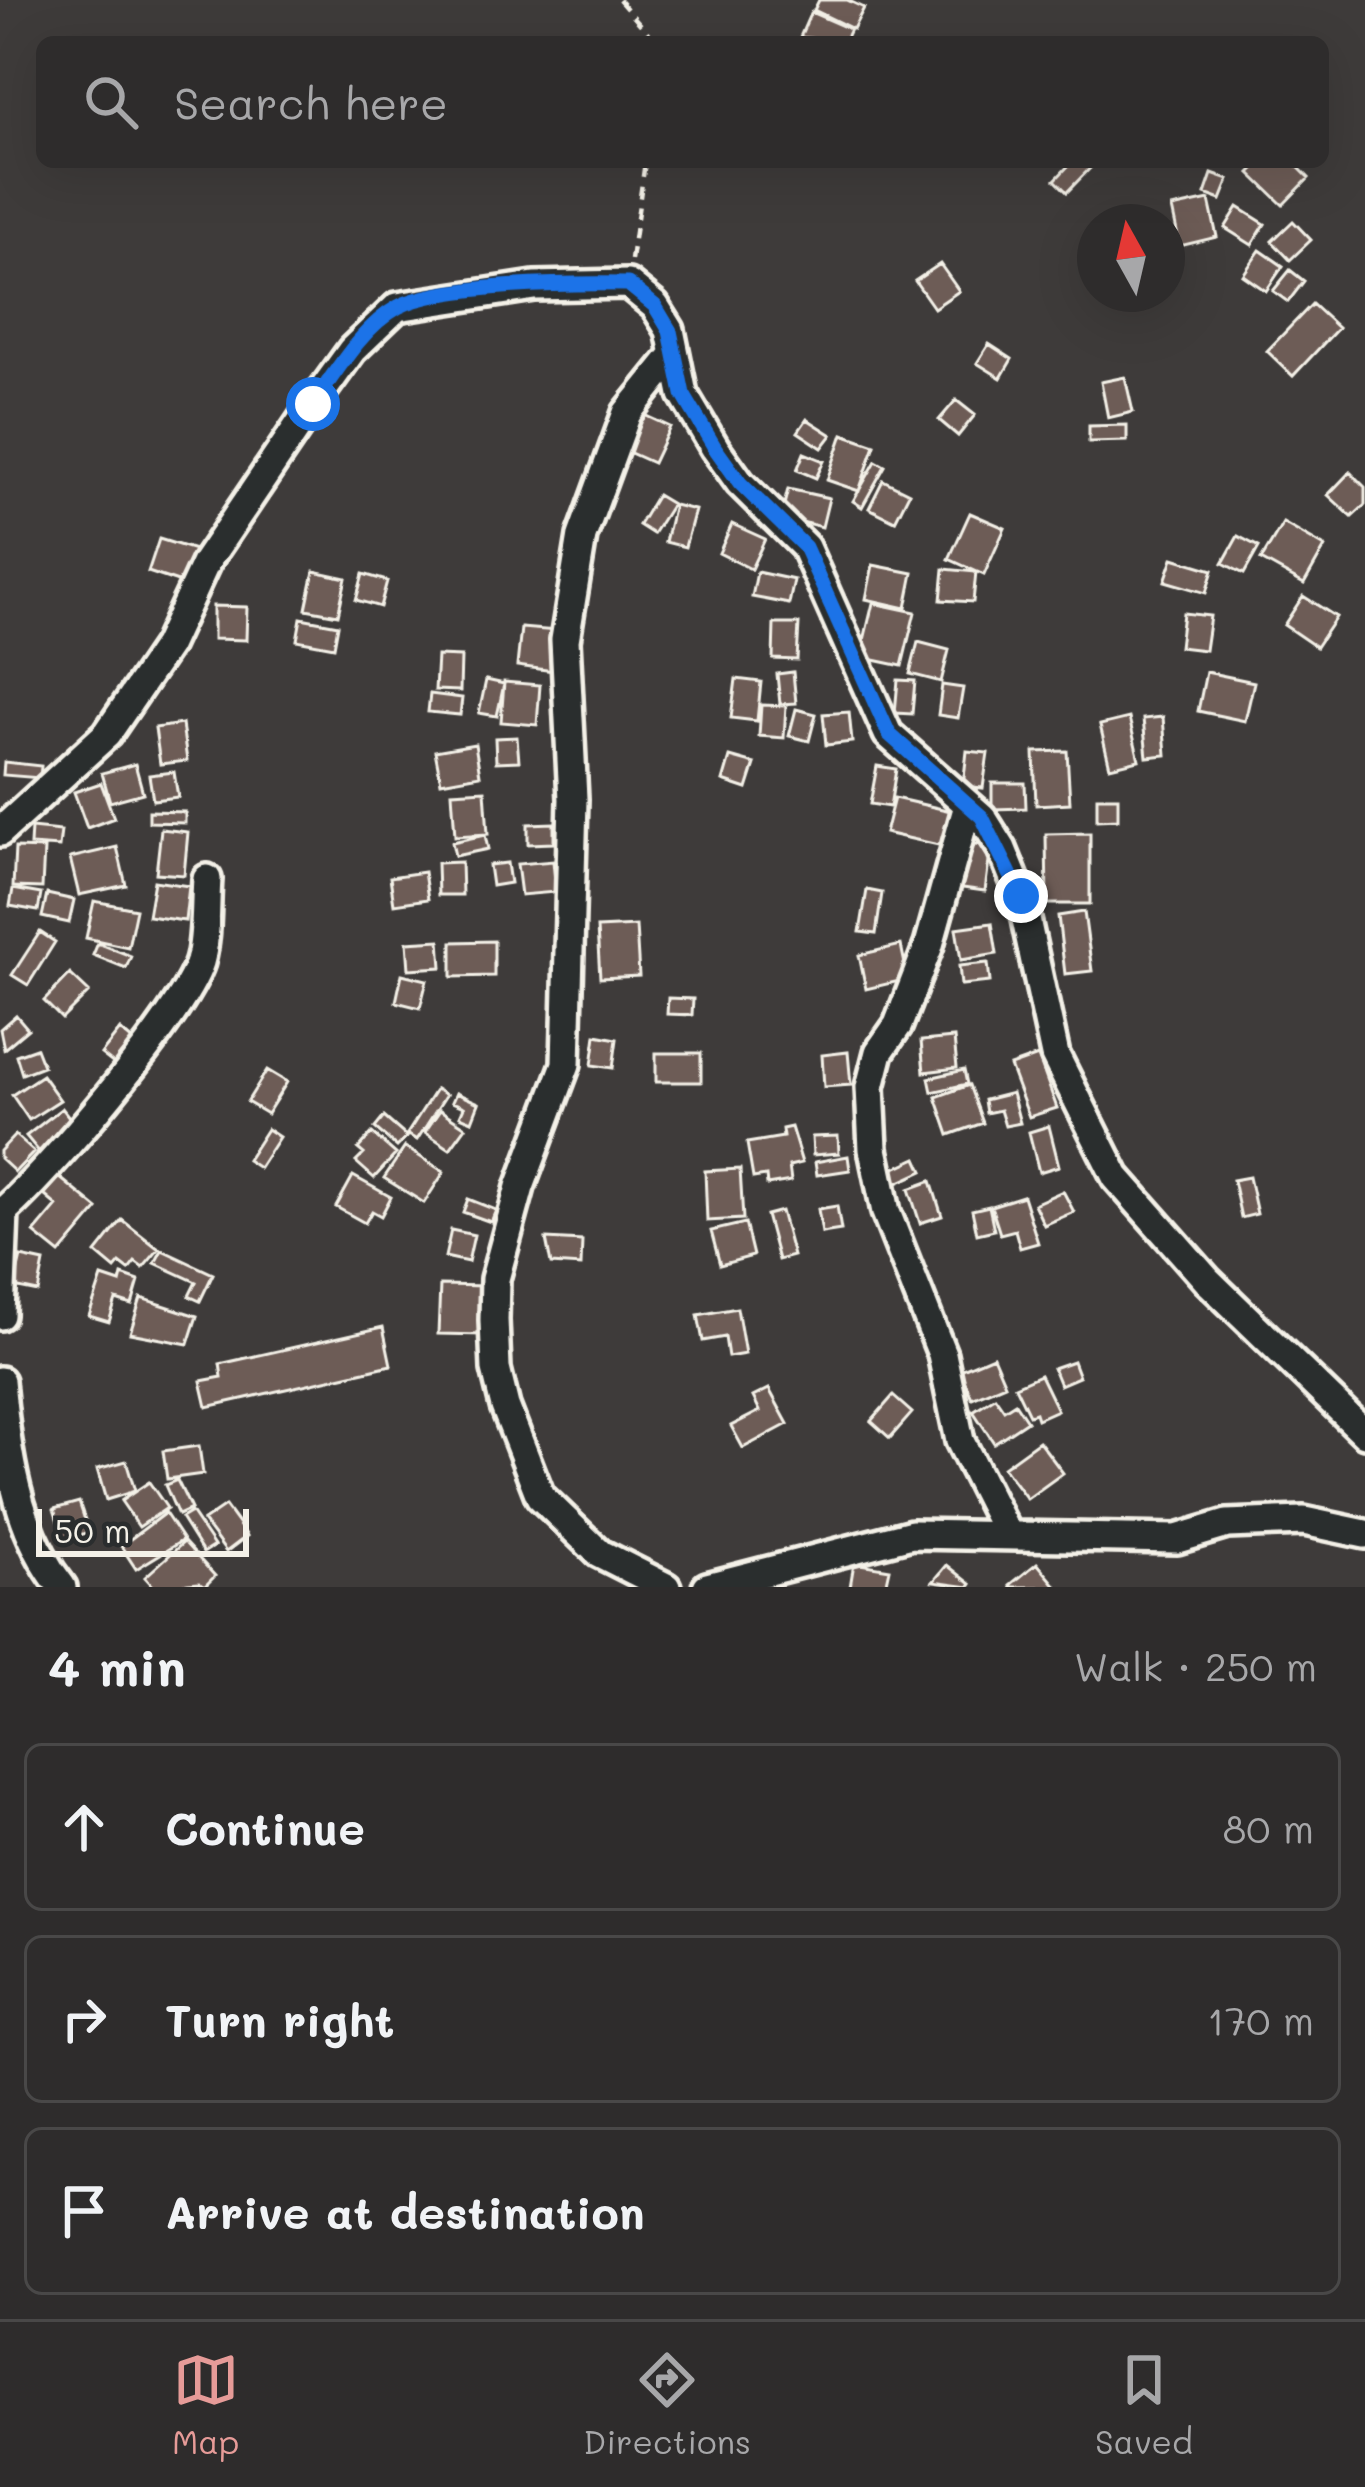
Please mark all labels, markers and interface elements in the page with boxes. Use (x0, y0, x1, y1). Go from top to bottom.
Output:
search box (36, 36, 1329, 168)
icon: search (78, 69, 144, 135)
text: Search here (174, 73, 448, 131)
north arrow (1077, 204, 1185, 312)
route start (286, 377, 340, 431)
route end (994, 869, 1048, 923)
scale bar (36, 1503, 249, 1556)
text: 50 m (54, 1508, 130, 1551)
text: 4 min (48, 1632, 186, 1699)
text: Walk · 250 m (1074, 1640, 1317, 1691)
icon: ahead (51, 1794, 117, 1860)
text: Continue (165, 1798, 365, 1856)
text: 80 m (1223, 1802, 1314, 1853)
icon: right (51, 1986, 117, 2052)
text: Turn right (165, 1990, 394, 2048)
text: 170 m (1207, 1994, 1314, 2045)
icon: arrive (51, 2178, 117, 2244)
text: Arrive at destination (165, 2182, 645, 2240)
tab: Map (172, 2347, 239, 2462)
tab: Directions (583, 2347, 751, 2462)
tab: Saved (1095, 2347, 1193, 2462)

